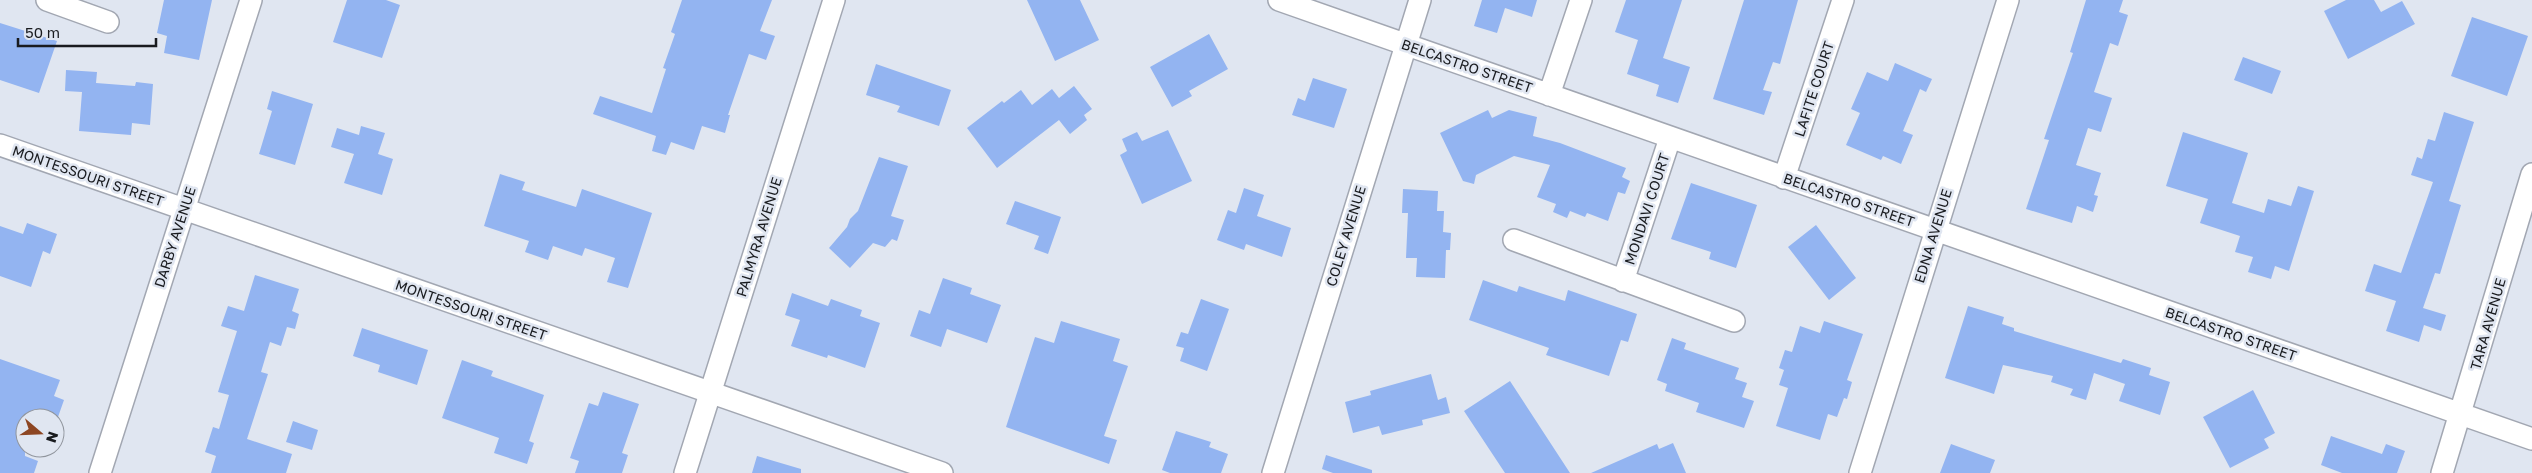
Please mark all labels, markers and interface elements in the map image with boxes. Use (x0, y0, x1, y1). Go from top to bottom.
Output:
scale bar (18, 15, 155, 47)
text: 50 m (25, 23, 60, 41)
street label: BELCASTRO STREET (1399, 35, 1535, 96)
street label: LAFITE COURT (1790, 39, 1837, 139)
street label: MONTESSOURI STREET (10, 142, 166, 210)
street label: MONDAVI COURT (1620, 151, 1673, 267)
street label: BELCASTRO STREET (1781, 169, 1917, 230)
street label: PALMYRA AVENUE (732, 175, 785, 299)
street label: COLEY AVENUE (1322, 183, 1369, 288)
street label: DARBY AVENUE (150, 184, 199, 289)
street label: EDNA AVENUE (1910, 187, 1955, 285)
street label: MONTESSOURI STREET (393, 276, 549, 344)
street label: TARA AVENUE (2466, 276, 2509, 372)
street label: BELCASTRO STREET (2163, 303, 2299, 364)
north arrow (15, 408, 65, 458)
text: N (43, 430, 63, 445)

